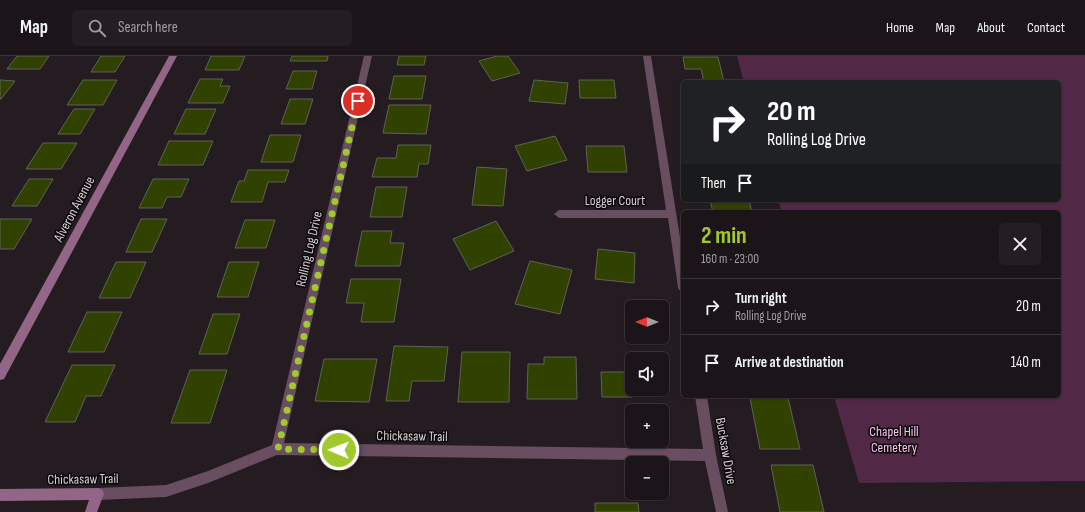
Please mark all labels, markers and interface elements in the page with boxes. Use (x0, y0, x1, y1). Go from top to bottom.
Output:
search box (72, 10, 352, 46)
text: Map (20, 16, 48, 39)
icon: search (86, 17, 108, 39)
text: Search here (118, 18, 178, 37)
text: Home (886, 19, 914, 36)
text: Map (936, 19, 955, 36)
text: About (977, 19, 1005, 36)
text: Contact (1027, 19, 1065, 36)
pin (341, 84, 375, 118)
icon: arrive (347, 90, 369, 112)
text: 20 m (767, 95, 816, 128)
icon: right (701, 96, 753, 148)
text: Rolling Log Drive (767, 129, 866, 150)
icon: arrive (734, 172, 756, 194)
street label: Alveron Avenue (49, 173, 98, 246)
text: Then (701, 174, 726, 193)
street label: Logger Court (585, 192, 645, 209)
street label: Rolling Log Drive (292, 210, 326, 288)
text: 2 min (701, 221, 747, 250)
button: close (999, 223, 1041, 265)
text: 160 m · 23:00 (701, 251, 759, 267)
text: Turn right (735, 289, 787, 308)
icon: right (701, 296, 723, 318)
text: 20 m (1016, 297, 1041, 316)
north arrow (625, 300, 669, 344)
map controls (625, 300, 669, 500)
text: Rolling Log Drive (735, 308, 807, 324)
button: sound (625, 352, 669, 396)
icon: arrive (701, 352, 723, 374)
text: Arrive at destination (735, 353, 844, 372)
text: 140 m (1011, 353, 1041, 372)
button: + (625, 404, 669, 448)
street label: Bucksaw Drive (712, 416, 740, 486)
park label: Chapel Hill Cemetery (869, 423, 919, 456)
street label: Chickasaw Trail (376, 427, 448, 445)
position arrow (318, 429, 360, 471)
button: − (625, 456, 669, 500)
street label: Chickasaw Trail (47, 470, 119, 488)

